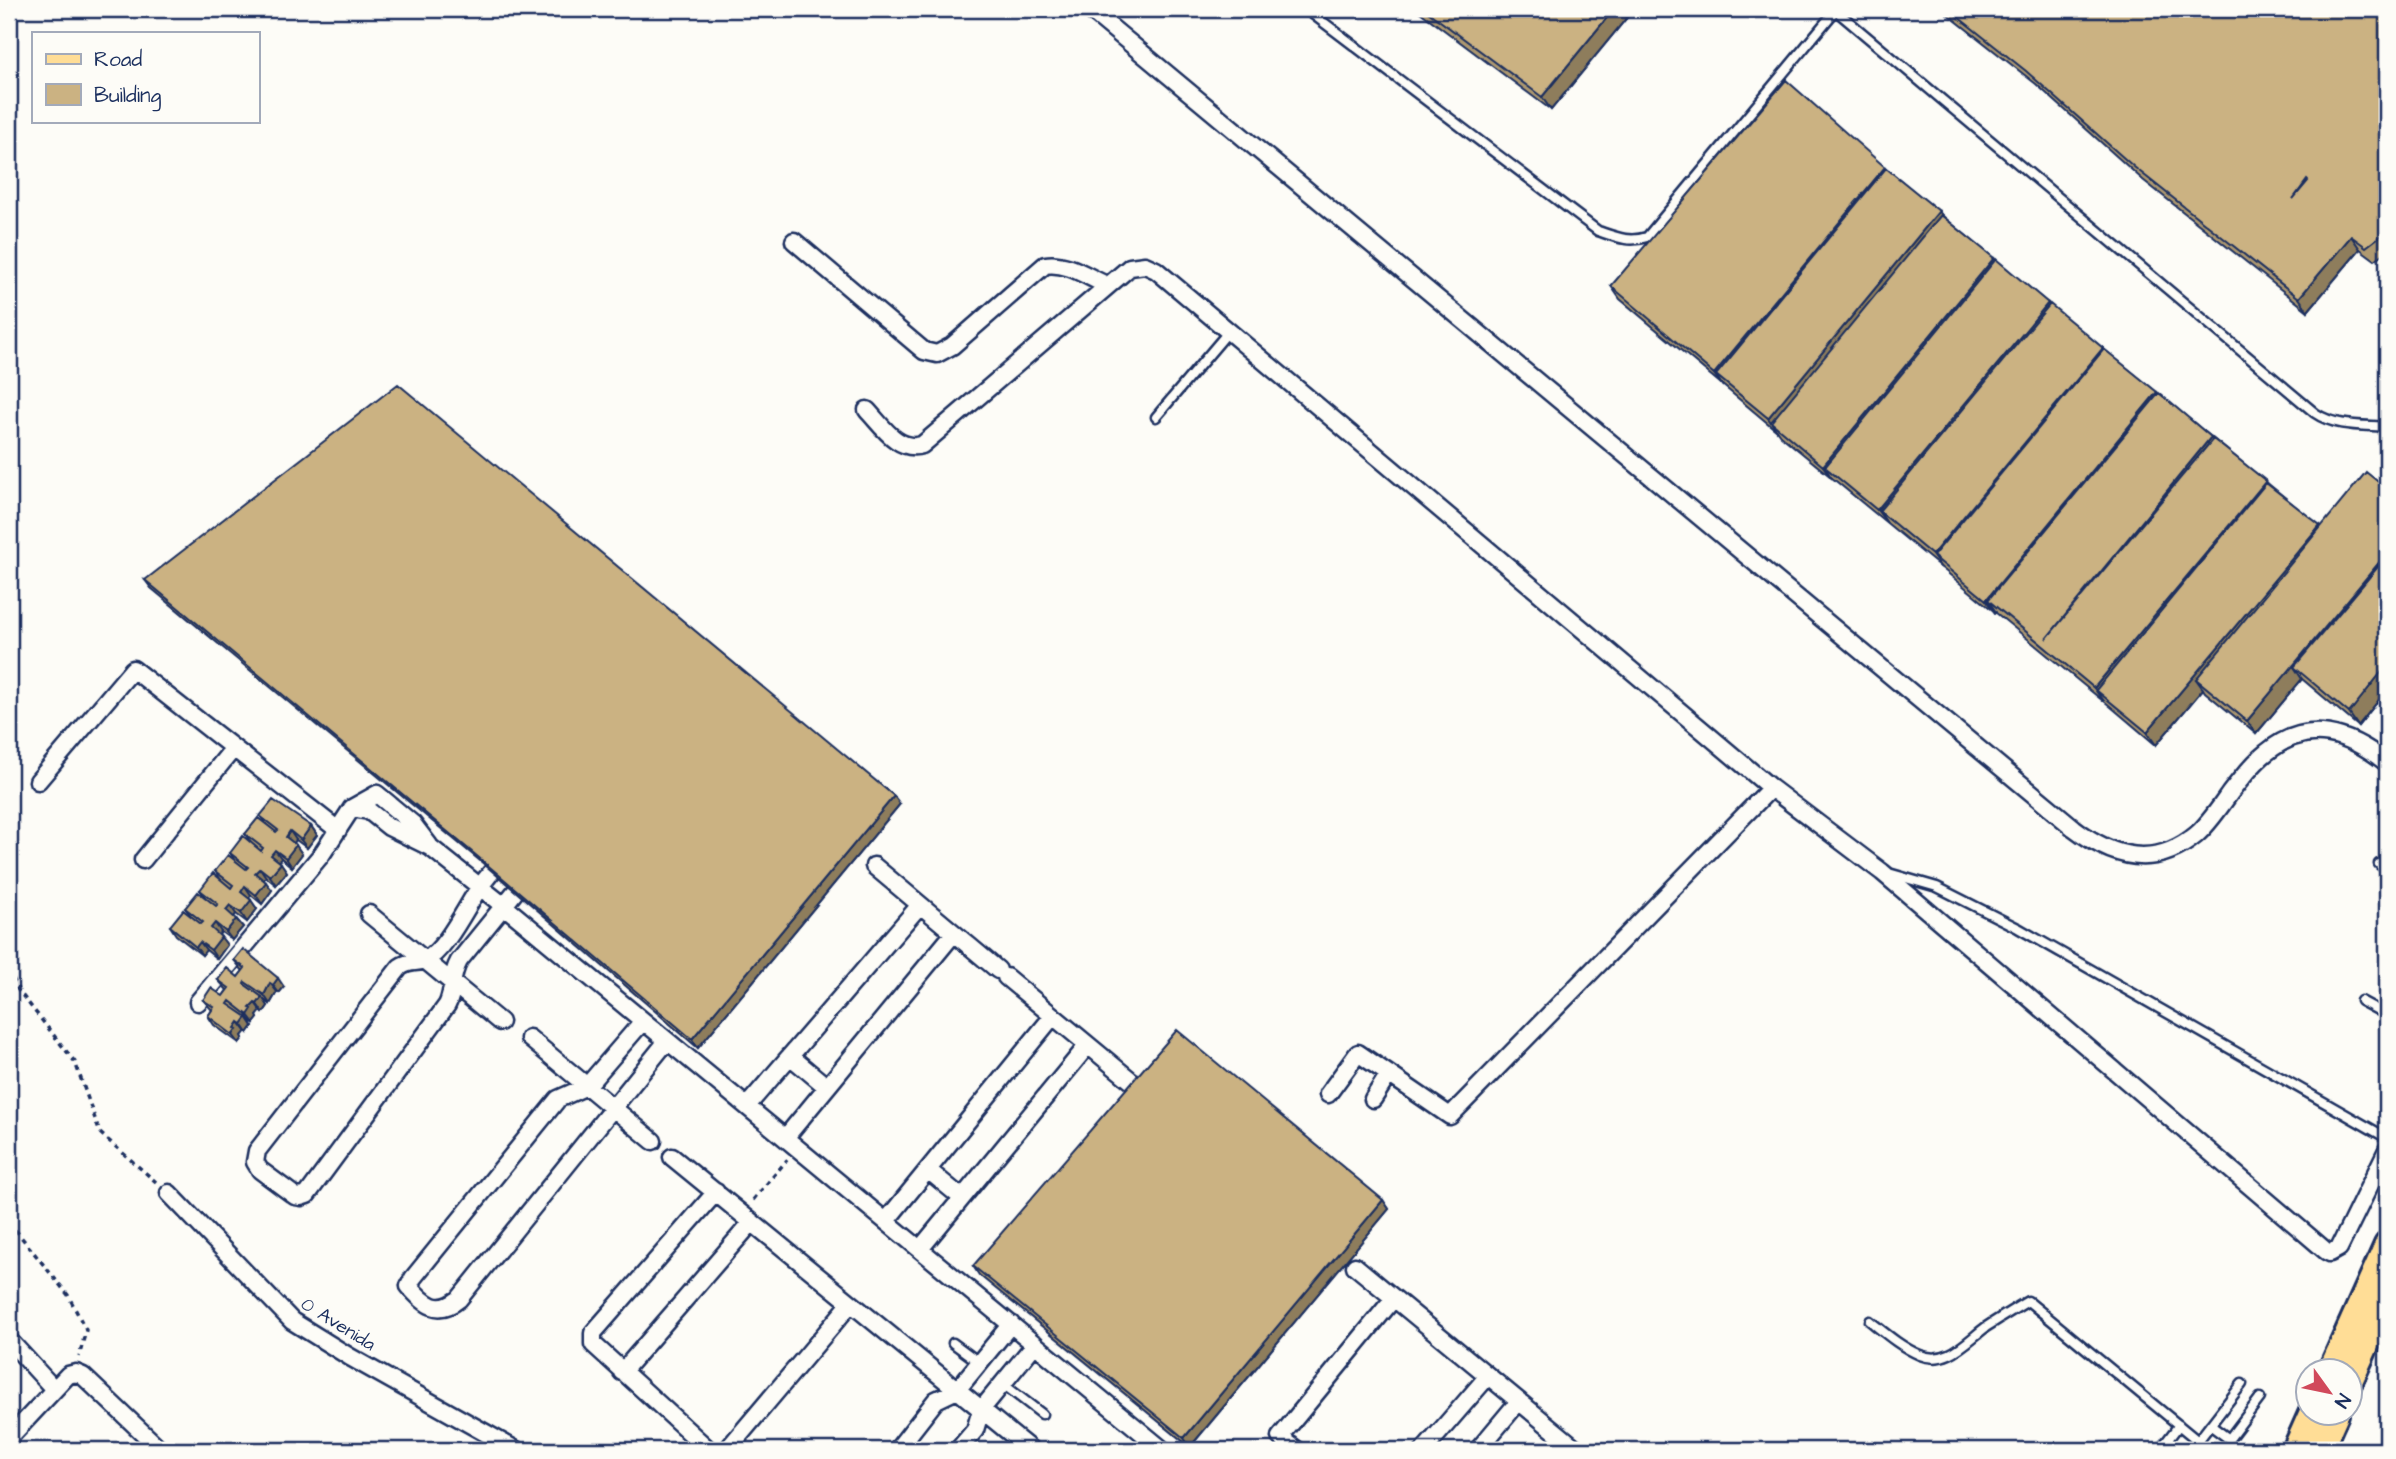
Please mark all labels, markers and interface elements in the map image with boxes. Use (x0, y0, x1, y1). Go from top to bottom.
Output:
legend (32, 32, 259, 122)
text: Road (94, 45, 142, 74)
text: Building (94, 81, 162, 112)
street label: 0 Avenida (296, 1291, 381, 1358)
north arrow (2294, 1358, 2364, 1428)
text: N (2327, 1388, 2357, 1413)

